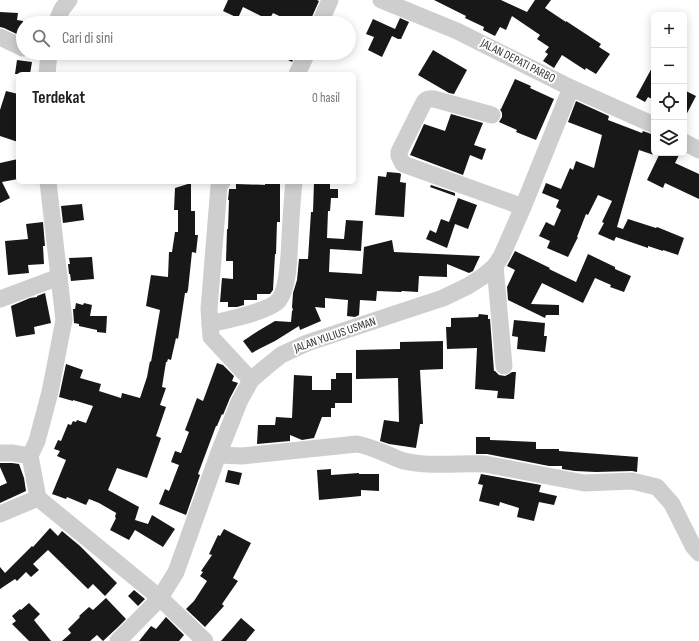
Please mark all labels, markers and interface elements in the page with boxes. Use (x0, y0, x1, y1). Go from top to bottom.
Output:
map controls (651, 12, 687, 156)
button: + (651, 12, 687, 48)
search box (16, 16, 356, 60)
icon: search (30, 27, 52, 49)
text: Cari di sini (62, 29, 113, 48)
street label: JALAN DEPATI PARBO (477, 35, 558, 86)
button: − (651, 48, 687, 84)
button: locate (651, 84, 687, 120)
text: Terdekat (32, 88, 85, 108)
text: 0 hasil (312, 90, 340, 106)
button: layers (651, 120, 687, 156)
street label: JALAN YULIUS USMAN (291, 314, 378, 356)

